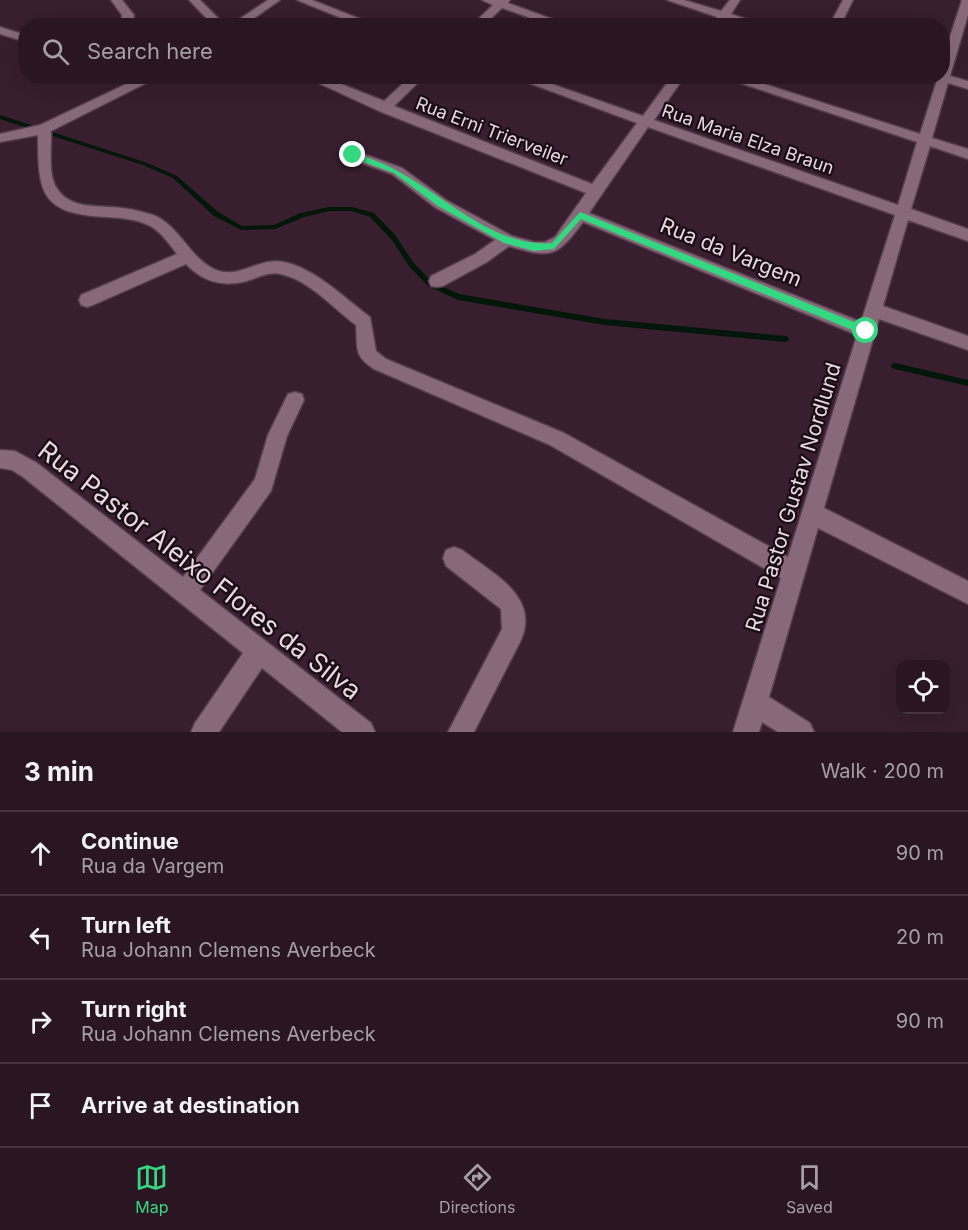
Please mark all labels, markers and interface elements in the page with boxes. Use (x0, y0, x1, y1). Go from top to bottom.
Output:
search box (18, 18, 950, 84)
icon: search (39, 35, 72, 68)
text: Search here (87, 38, 213, 64)
street label: Rua Erni Trierveiler (413, 92, 571, 170)
street label: Rua Maria Elza Braun (659, 100, 837, 178)
route end (339, 141, 365, 167)
street label: Rua da Vargem (657, 212, 805, 292)
route start (852, 317, 878, 343)
street label: Rua Pastor Gustav Nordlund (740, 360, 846, 634)
street label: Rua Pastor Aleixo Flores da Silva (32, 434, 368, 706)
map controls (896, 660, 950, 714)
button: locate (896, 660, 950, 714)
text: 3 min (24, 756, 94, 787)
text: Walk · 200 m (821, 759, 944, 783)
text: Continue (81, 828, 179, 854)
icon: ahead (24, 837, 57, 870)
text: 90 m (896, 841, 944, 865)
text: Rua da Vargem (81, 854, 224, 878)
text: Turn left (81, 912, 171, 938)
icon: left (24, 921, 57, 954)
text: 20 m (896, 925, 944, 949)
text: Rua Johann Clemens Averbeck (81, 938, 376, 962)
text: Turn right (81, 996, 187, 1022)
icon: right (24, 1005, 57, 1038)
text: 90 m (896, 1009, 944, 1033)
text: Rua Johann Clemens Averbeck (81, 1022, 376, 1046)
icon: arrive (24, 1089, 57, 1122)
text: Arrive at destination (81, 1092, 300, 1118)
tab: Map (135, 1161, 169, 1217)
tab: Directions (439, 1161, 515, 1217)
tab: Saved (786, 1161, 833, 1217)

